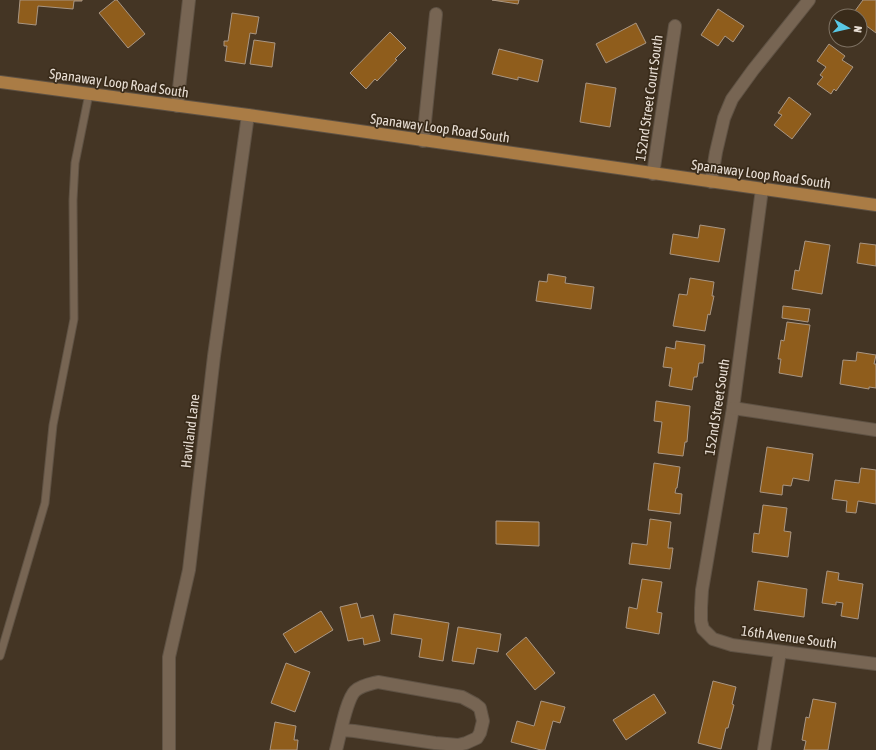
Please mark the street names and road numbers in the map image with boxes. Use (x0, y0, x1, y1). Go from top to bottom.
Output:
street label: 152nd Street Court South (632, 34, 666, 162)
street label: Spanaway Loop Road South (48, 65, 190, 101)
street label: Spanaway Loop Road South (369, 110, 511, 146)
street label: Spanaway Loop Road South (690, 156, 832, 192)
street label: 152nd Street South (701, 357, 733, 457)
street label: Haviland Lane (178, 393, 202, 469)
street label: 16th Avenue South (740, 622, 838, 652)

